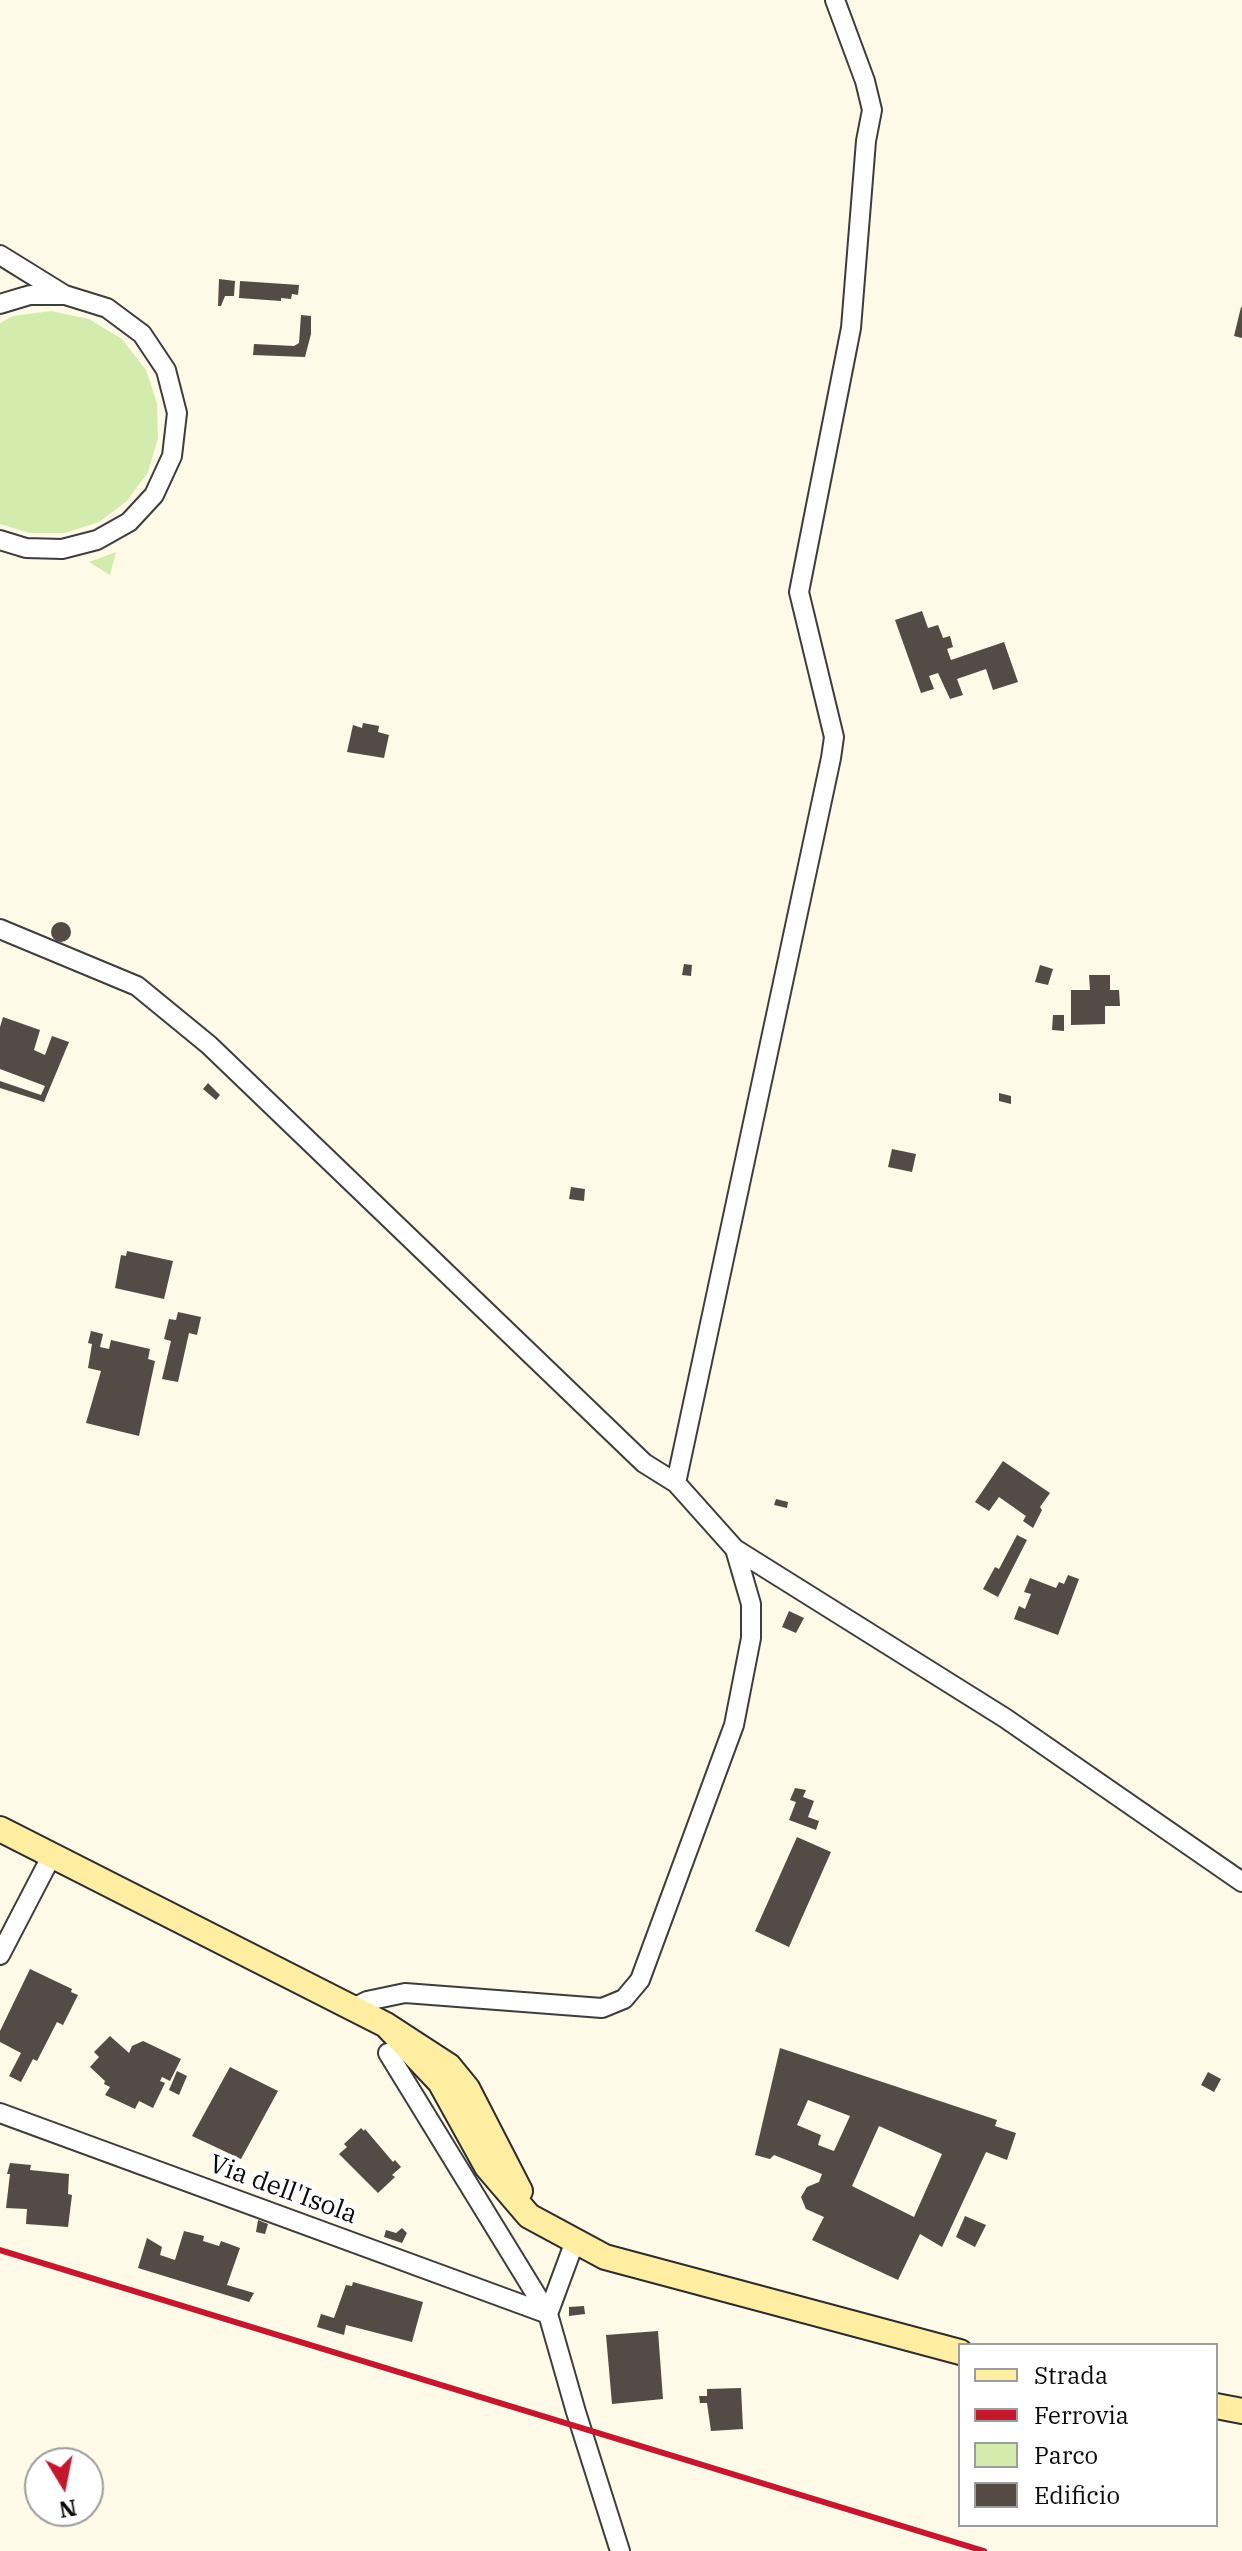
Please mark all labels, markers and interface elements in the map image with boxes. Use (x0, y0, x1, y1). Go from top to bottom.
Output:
street label: Via dell'Isola (205, 2149, 361, 2231)
legend (958, 2343, 1218, 2527)
text: Strada (1034, 2359, 1108, 2391)
text: Ferrovia (1034, 2399, 1129, 2431)
text: Parco (1034, 2439, 1098, 2471)
north arrow (24, 2447, 104, 2527)
text: Edificio (1034, 2479, 1120, 2511)
text: N (57, 2493, 79, 2525)

